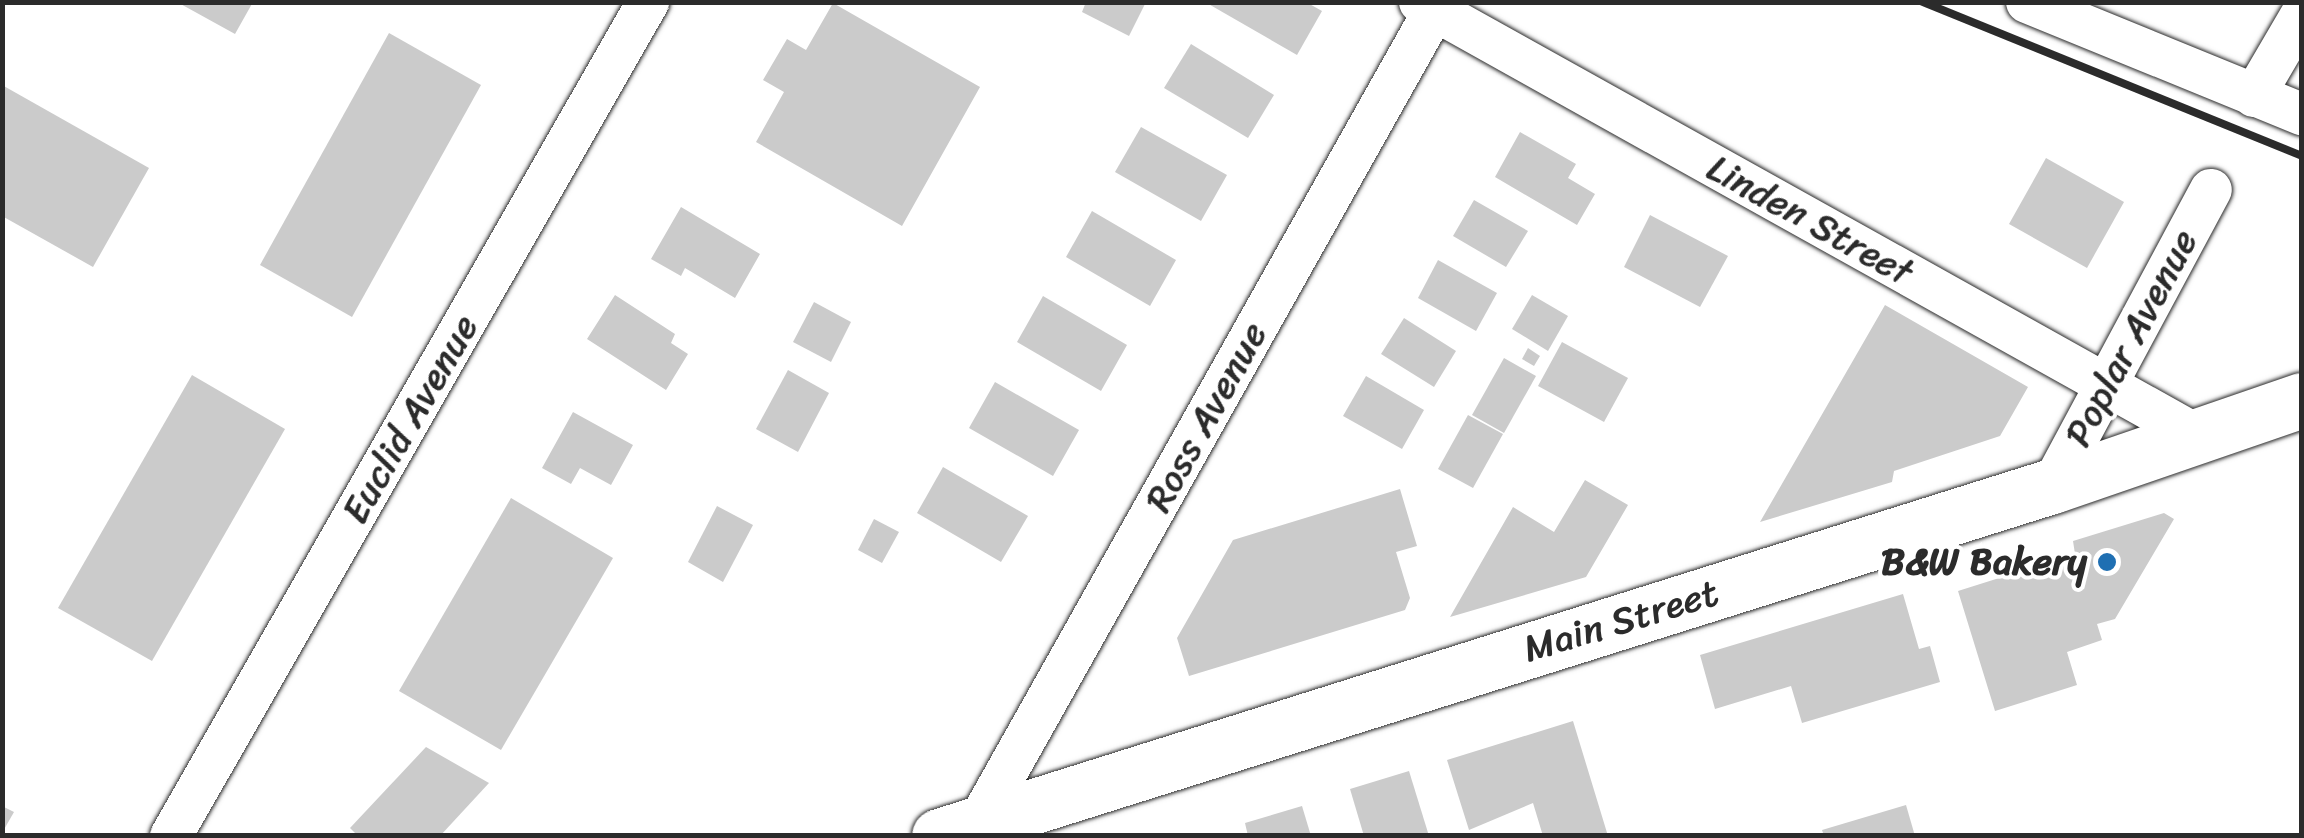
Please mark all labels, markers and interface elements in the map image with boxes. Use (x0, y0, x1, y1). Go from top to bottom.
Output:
street label: Linden Street (1699, 145, 1921, 295)
street label: Poplar Avenue (2055, 222, 2207, 454)
street label: Euclid Avenue (332, 307, 488, 531)
street label: Ross Avenue (1136, 315, 1276, 519)
place label: B&W Bakery (1881, 539, 2087, 585)
marker: B&W Bakery (2096, 551, 2118, 573)
street label: Main Street (1518, 570, 1724, 672)

